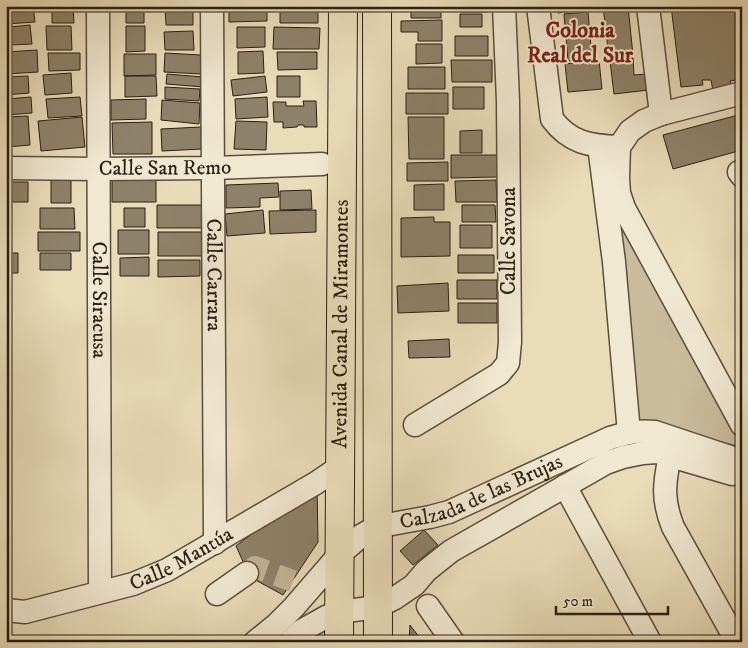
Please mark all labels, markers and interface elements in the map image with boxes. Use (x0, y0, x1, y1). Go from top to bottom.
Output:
district label: Colonia Real del Sur (527, 17, 634, 69)
street label: Calle San Remo (99, 154, 232, 182)
street label: Calle Savona (496, 187, 522, 295)
street label: Avenida Canal de Miramontes (327, 199, 355, 449)
street label: Calle Carrara (200, 218, 227, 332)
street label: Calle Siracusa (86, 241, 112, 359)
street label: Calzada de las Brujas (398, 449, 567, 535)
street label: Calle Mantúa (126, 521, 238, 597)
scale bar (556, 583, 668, 615)
text: 50 m (563, 592, 593, 611)

